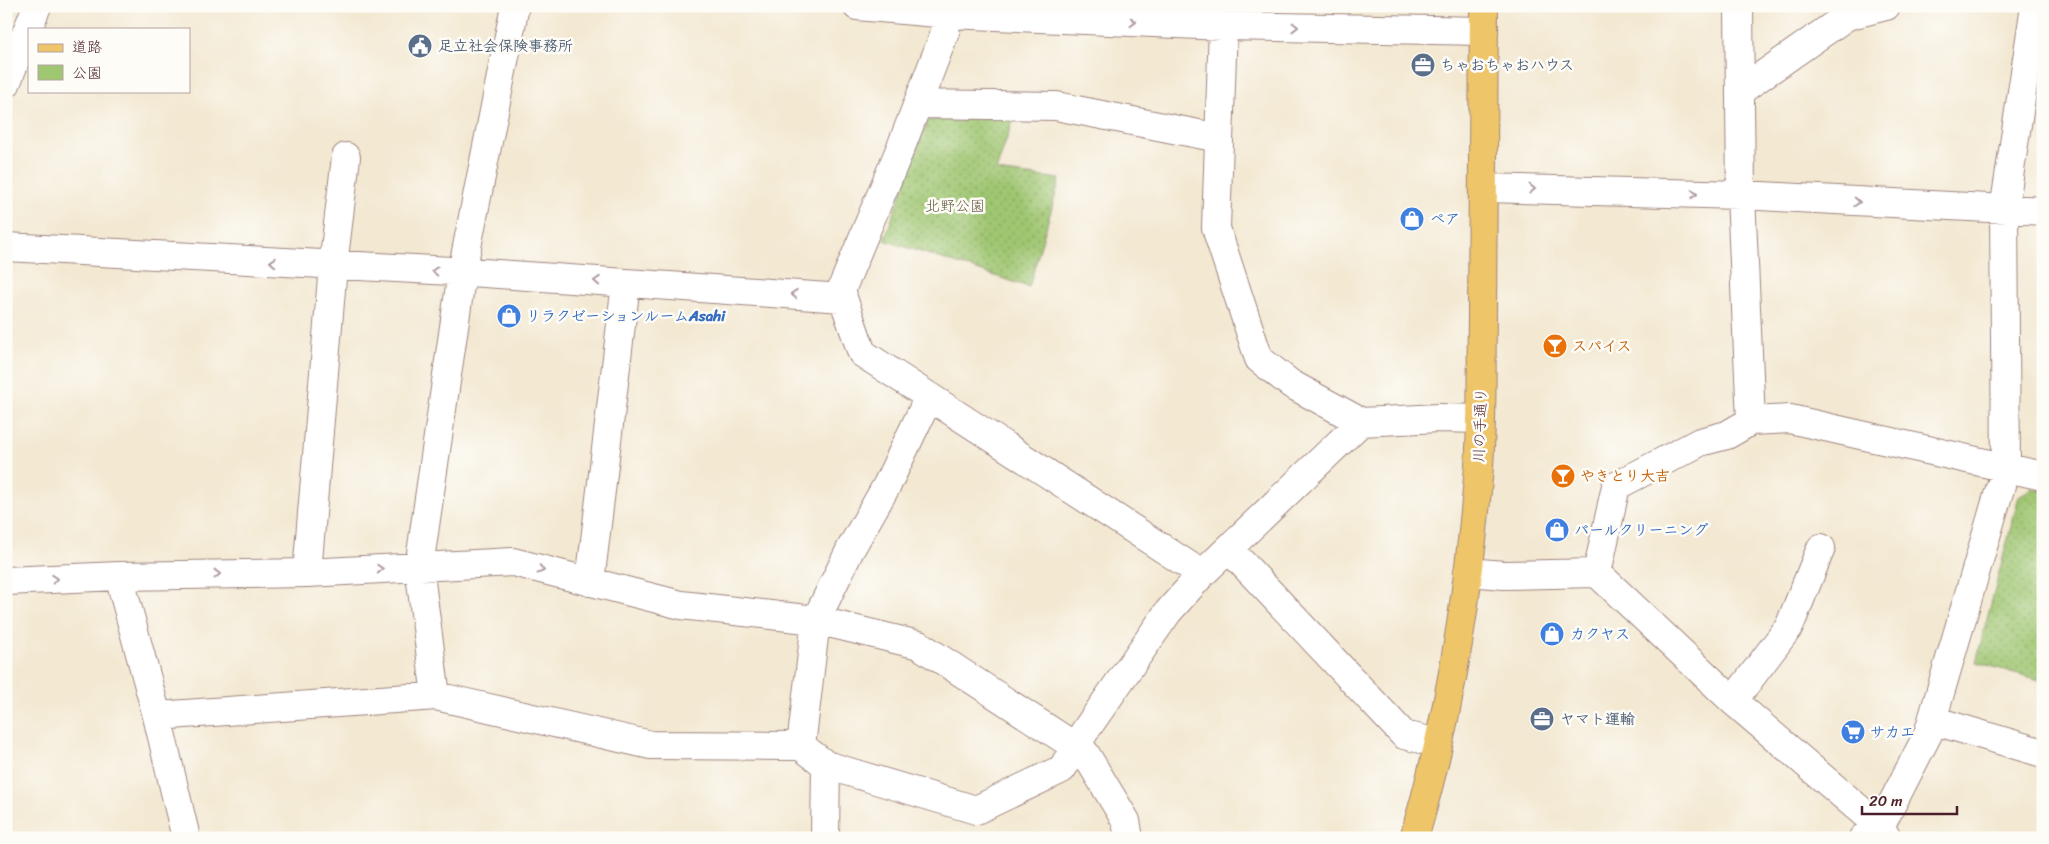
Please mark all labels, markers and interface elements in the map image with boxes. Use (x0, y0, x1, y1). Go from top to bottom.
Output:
one-way arrow (1129, 17, 1137, 27)
one-way arrow (1292, 22, 1299, 32)
legend (28, 28, 190, 92)
public building icon: 足立社会保険事務所 (407, 33, 433, 59)
place label: 足立社会保険事務所 (438, 33, 573, 59)
text: 道路 (72, 34, 102, 60)
office icon: ちゃおちゃおハウス (1410, 52, 1436, 78)
place label: ちゃおちゃおハウス (1440, 52, 1574, 78)
text: 公園 (72, 60, 102, 86)
one-way arrow (1528, 184, 1536, 194)
one-way arrow (1691, 188, 1699, 199)
park label: 北野公園 (925, 193, 985, 219)
one-way arrow (1853, 196, 1861, 207)
shop icon: ペア (1399, 206, 1425, 232)
place label: ペア (1430, 206, 1460, 232)
one-way arrow (268, 257, 276, 268)
one-way arrow (431, 265, 439, 276)
one-way arrow (593, 276, 601, 287)
one-way arrow (790, 289, 798, 300)
shop icon: リラクゼーションルームAsahi (496, 303, 522, 329)
place label: リラクゼーションルームAsahi (526, 303, 726, 329)
bar icon: スパイス (1542, 333, 1568, 359)
place label: スパイス (1572, 333, 1631, 359)
street label: 川の手通り (1466, 387, 1494, 463)
bar icon: やきとり大吉 (1550, 463, 1576, 489)
place label: やきとり大吉 (1580, 463, 1670, 489)
shop icon: パールクリーニング (1544, 517, 1570, 543)
place label: パールクリーニング (1574, 517, 1708, 543)
one-way arrow (376, 563, 384, 574)
one-way arrow (537, 564, 545, 574)
one-way arrow (214, 569, 222, 579)
one-way arrow (51, 573, 59, 584)
shop icon: カクヤス (1539, 621, 1565, 647)
place label: カクヤス (1570, 621, 1630, 647)
office icon: ヤマト運輸 (1529, 706, 1555, 732)
place label: ヤマト運輸 (1560, 706, 1635, 732)
supermarket icon: サカエ (1840, 719, 1866, 745)
place label: サカエ (1870, 719, 1915, 745)
scale bar (1862, 784, 1956, 816)
text: 20 m (1869, 788, 1903, 814)

